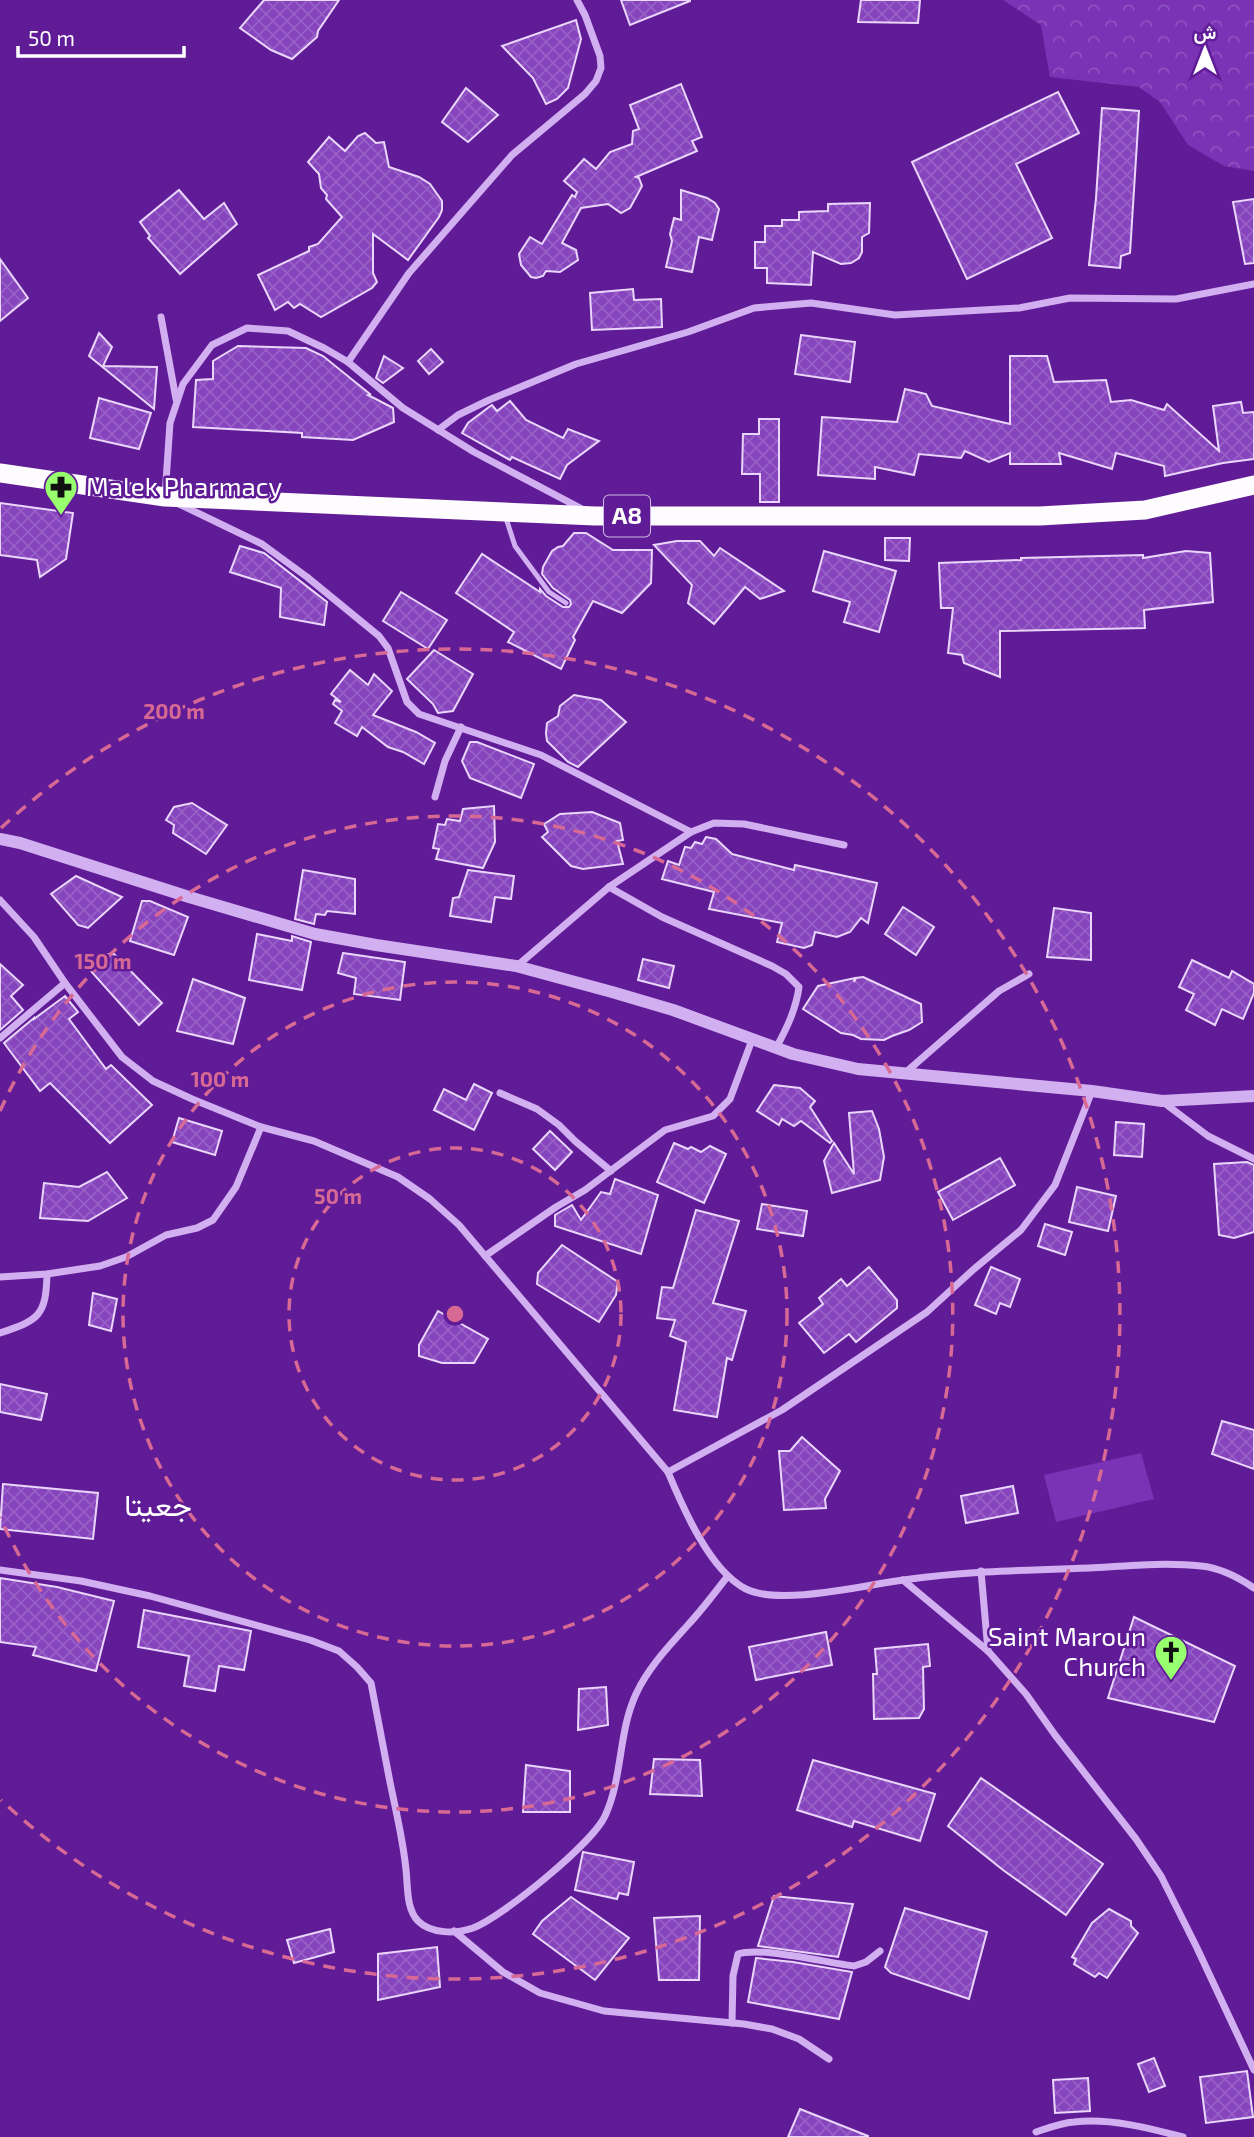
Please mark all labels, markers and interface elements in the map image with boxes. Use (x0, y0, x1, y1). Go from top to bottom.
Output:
scale bar (18, 14, 184, 58)
north arrow (1170, 14, 1240, 84)
text: ش (1194, 20, 1217, 44)
text: 50 m (28, 25, 75, 50)
pharmacy icon: Malek Pharmacy (42, 468, 80, 517)
place label: Malek Pharmacy (86, 470, 282, 501)
road number: A8 (604, 495, 650, 536)
text: 200 m (143, 698, 205, 723)
text: 150 m (75, 948, 131, 973)
text: 100 m (191, 1066, 249, 1091)
text: 50 m (314, 1183, 362, 1208)
centre of rings (443, 1302, 467, 1326)
district label: جعيتا (124, 1486, 192, 1523)
place label: Saint Maroun Church (988, 1620, 1146, 1681)
church icon: Saint Maroun Church (1152, 1633, 1190, 1682)

